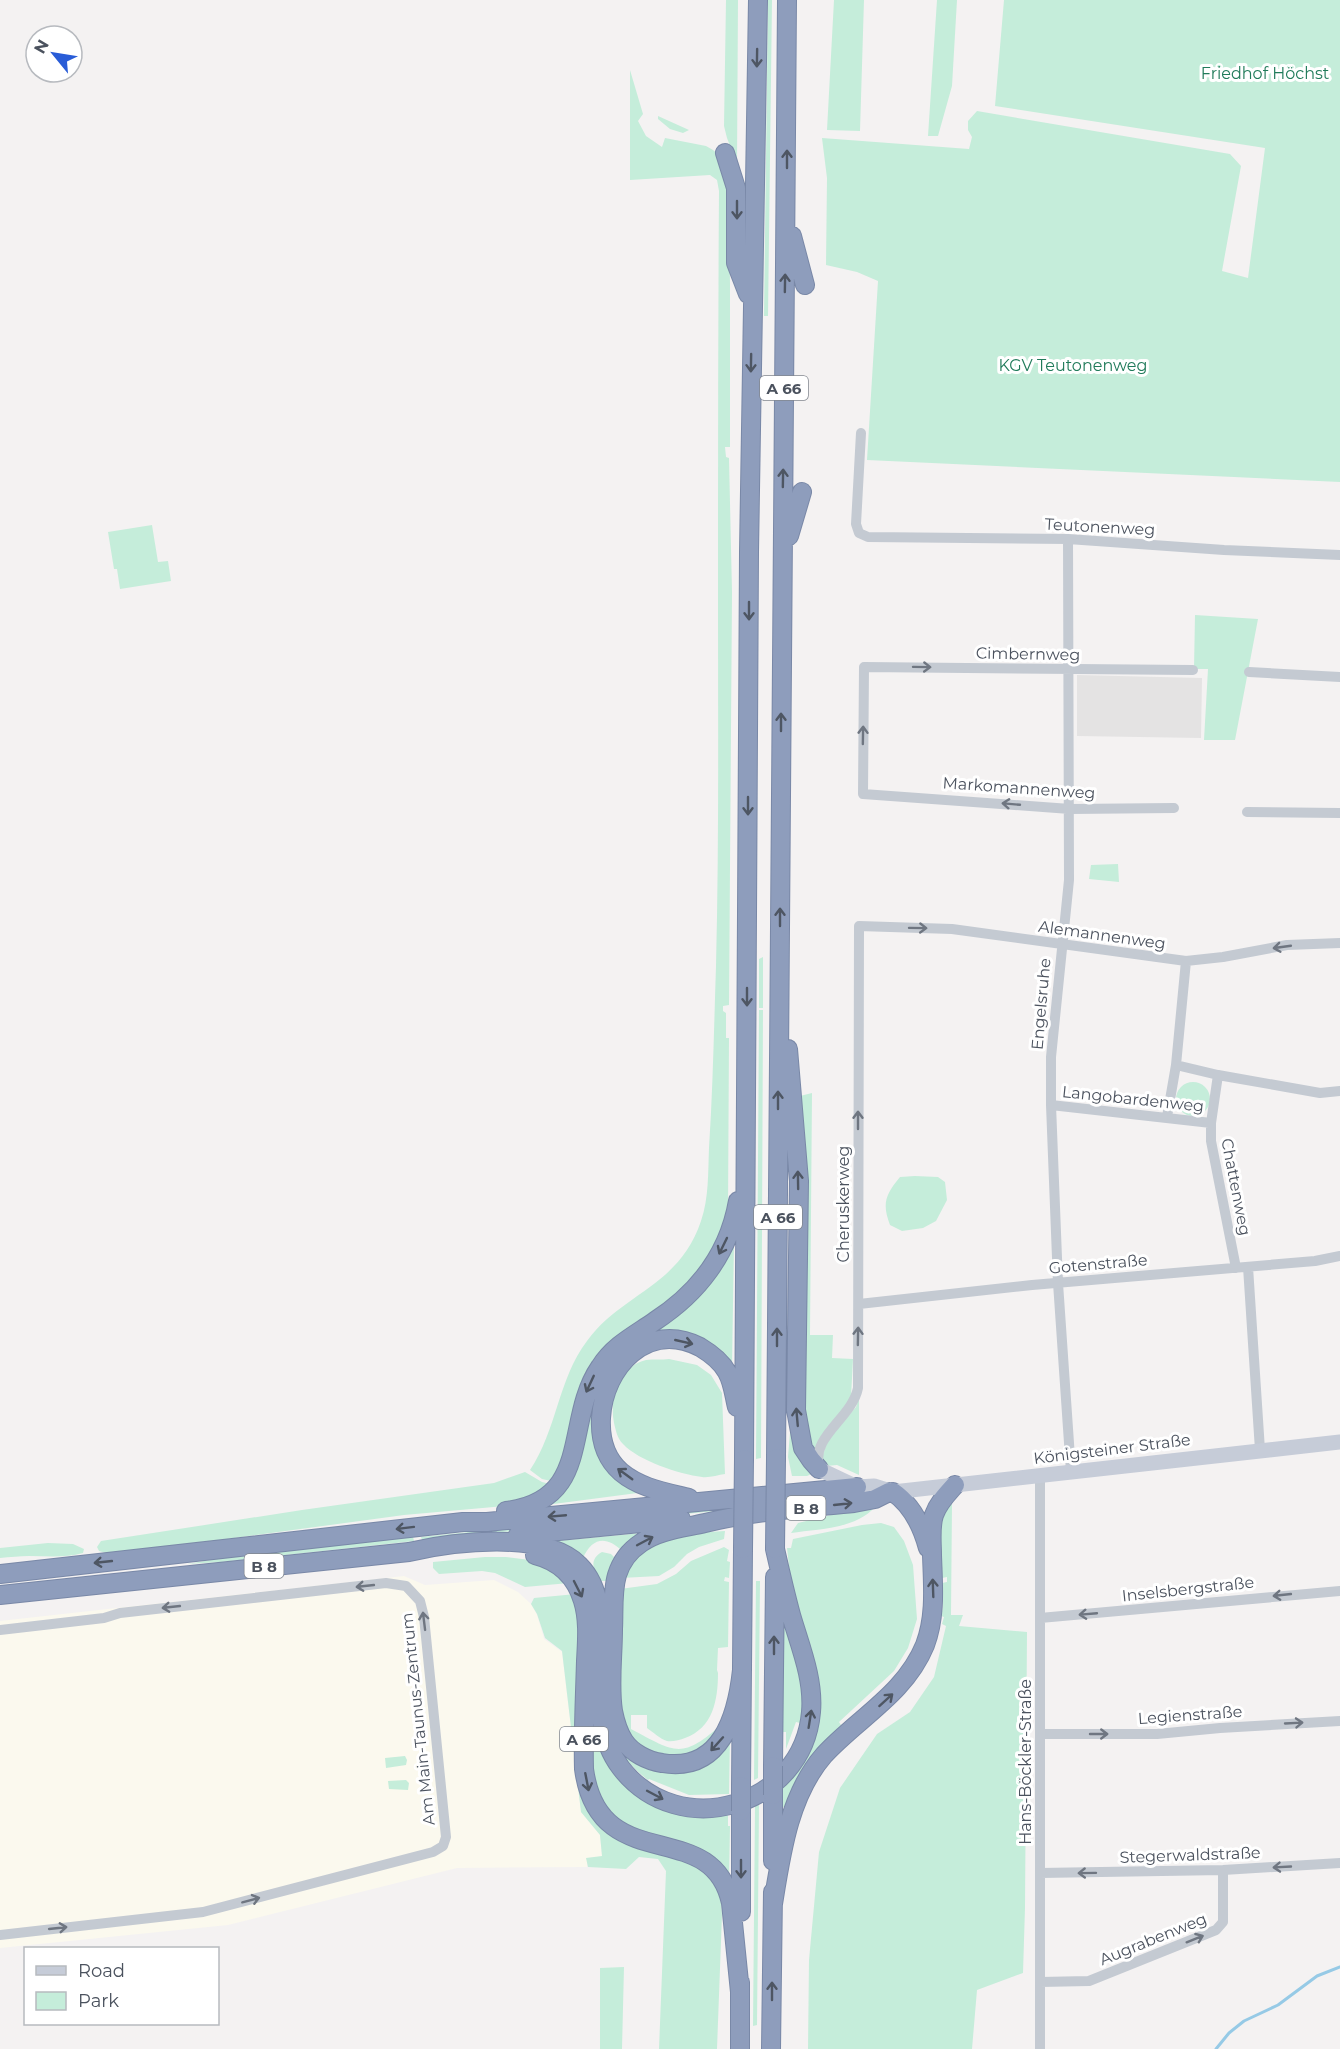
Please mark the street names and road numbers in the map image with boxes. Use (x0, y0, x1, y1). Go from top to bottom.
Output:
road number: A 66 (760, 376, 808, 400)
street label: Teutonenweg (1044, 515, 1156, 539)
street label: Cimbernweg (976, 644, 1080, 664)
street label: Markomannenweg (942, 773, 1096, 803)
street label: Alemannenweg (1037, 917, 1167, 953)
street label: Engelsruhe (1028, 957, 1054, 1051)
street label: Langobardenweg (1061, 1082, 1205, 1116)
street label: Chattenweg (1217, 1137, 1255, 1237)
street label: Cheruskerweg (834, 1146, 853, 1262)
road number: A 66 (754, 1205, 802, 1229)
street label: Gotenstraße (1048, 1250, 1148, 1278)
street label: Königsteiner Straße (1032, 1430, 1192, 1468)
road number: B 8 (786, 1496, 826, 1520)
road number: B 8 (244, 1554, 284, 1578)
street label: Inselsbergstraße (1121, 1573, 1255, 1605)
street label: Am Main-Taunus-Zentrum (397, 1612, 439, 1826)
street label: Hans-Böckler-Straße (1016, 1679, 1035, 1845)
street label: Legienstraße (1137, 1702, 1243, 1728)
road number: A 66 (560, 1727, 608, 1751)
street label: Stegerwaldstraße (1119, 1843, 1261, 1867)
street label: Augrabenweg (1097, 1909, 1209, 1969)

